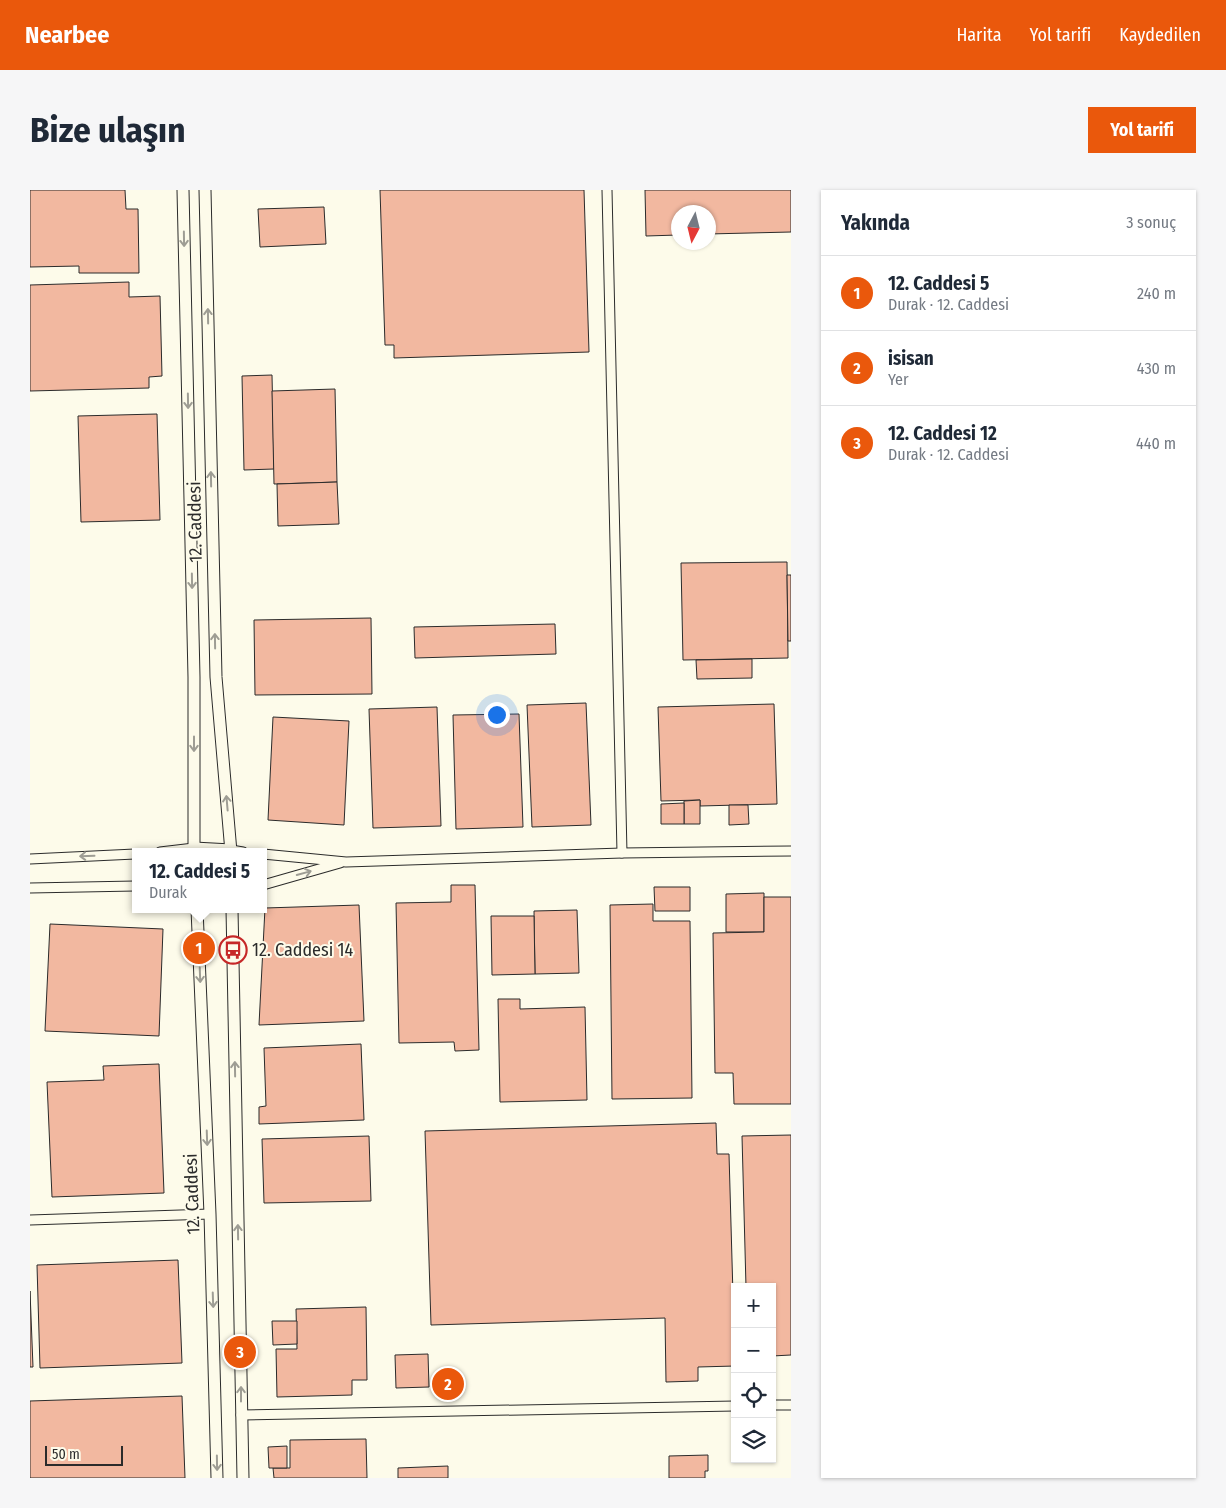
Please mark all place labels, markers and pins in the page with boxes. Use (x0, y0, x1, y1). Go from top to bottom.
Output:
pin: 1 (183, 929, 215, 967)
bus stop icon: 12. Caddesi 14 (218, 935, 248, 965)
place label: 12. Caddesi 14 (252, 939, 353, 961)
pin: 3 (224, 1333, 256, 1371)
pin: 2 (432, 1365, 464, 1403)

